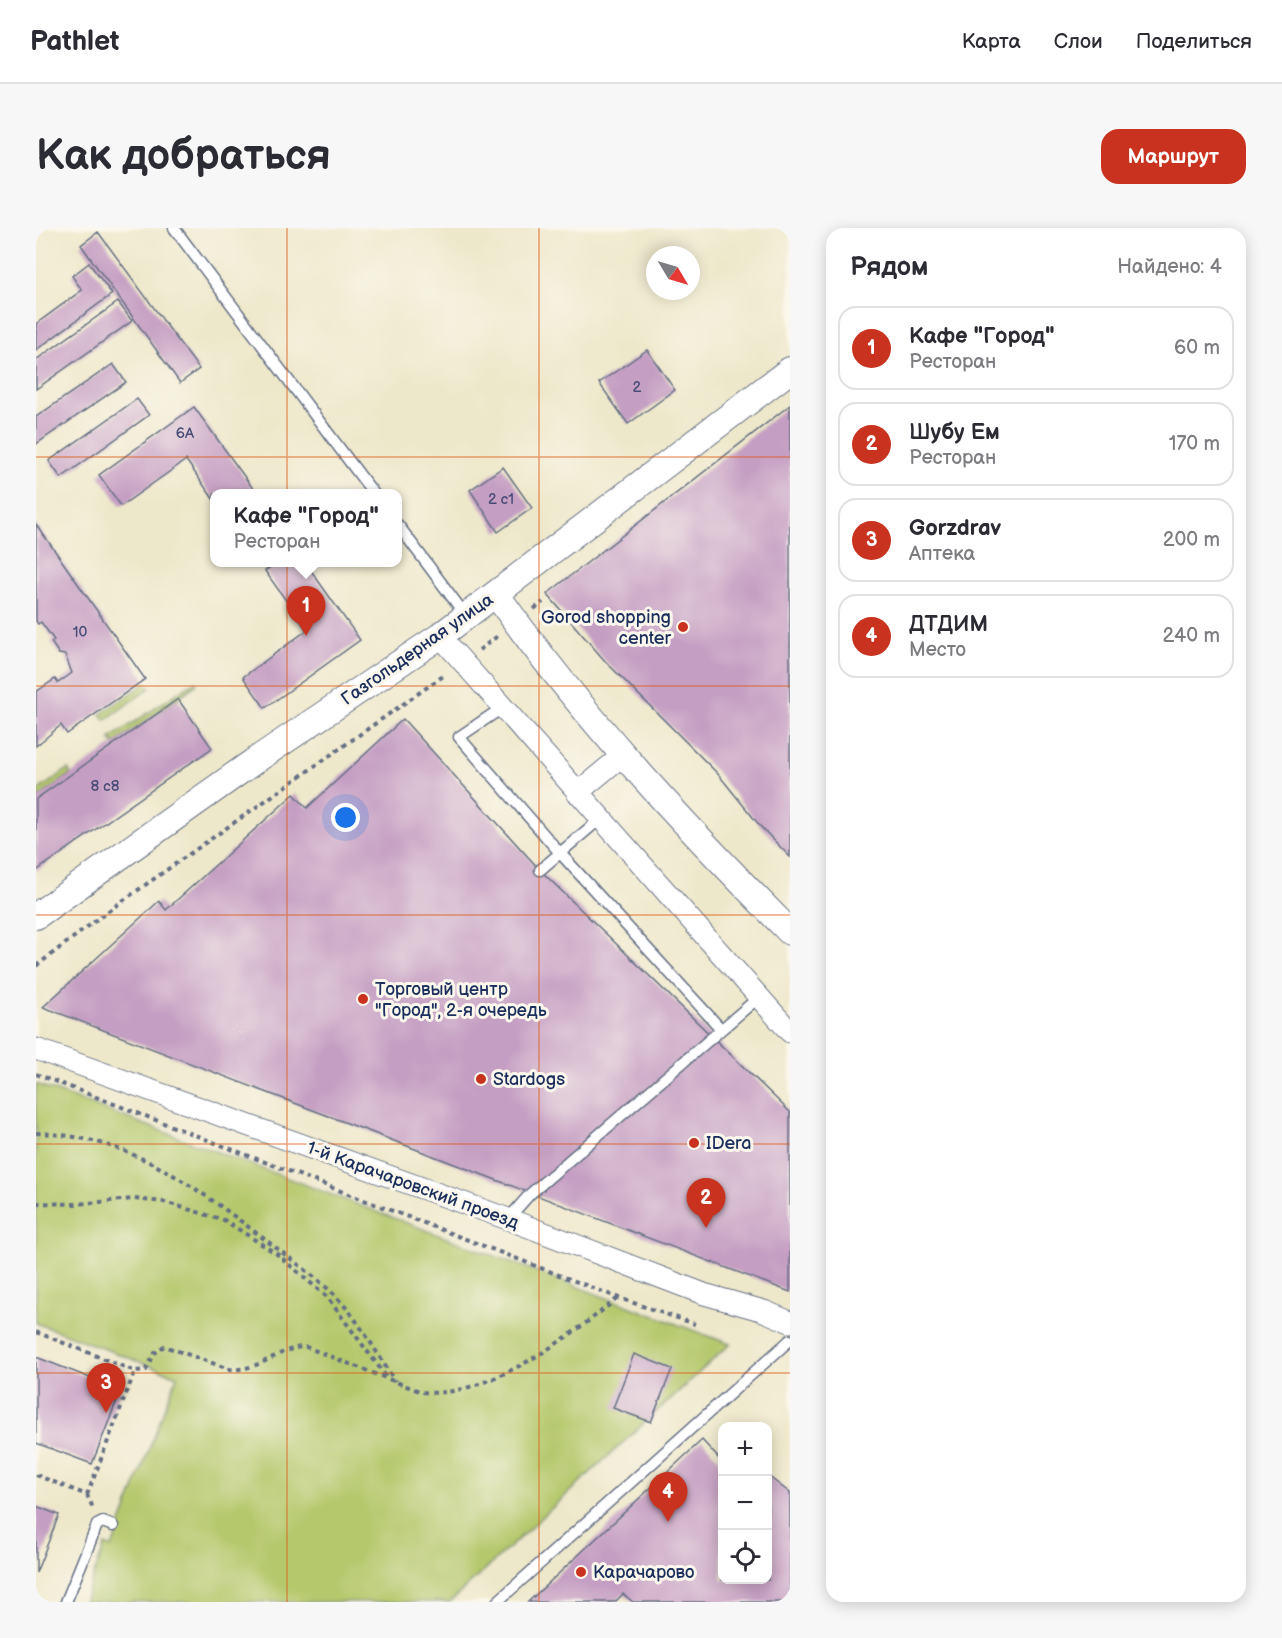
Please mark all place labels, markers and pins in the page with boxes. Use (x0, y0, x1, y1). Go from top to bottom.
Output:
pin: 1 (286, 586, 326, 636)
place label: Gorod shopping center (541, 607, 671, 649)
marker: Gorod shopping center (676, 620, 690, 634)
place label: Торговый центр "Город", 2-я очередь (375, 979, 547, 1021)
marker: Торговый центр "Город", 2-я очередь (356, 992, 370, 1006)
place label: Stardogs (493, 1069, 565, 1090)
marker: Stardogs (474, 1072, 488, 1086)
place label: IDera (706, 1133, 751, 1154)
marker: IDera (687, 1136, 701, 1150)
pin: 2 (686, 1178, 726, 1228)
pin: 3 (86, 1364, 126, 1413)
pin: 4 (648, 1472, 688, 1522)
place label: Карачарово (593, 1562, 694, 1583)
marker: Карачарово (574, 1565, 588, 1579)

